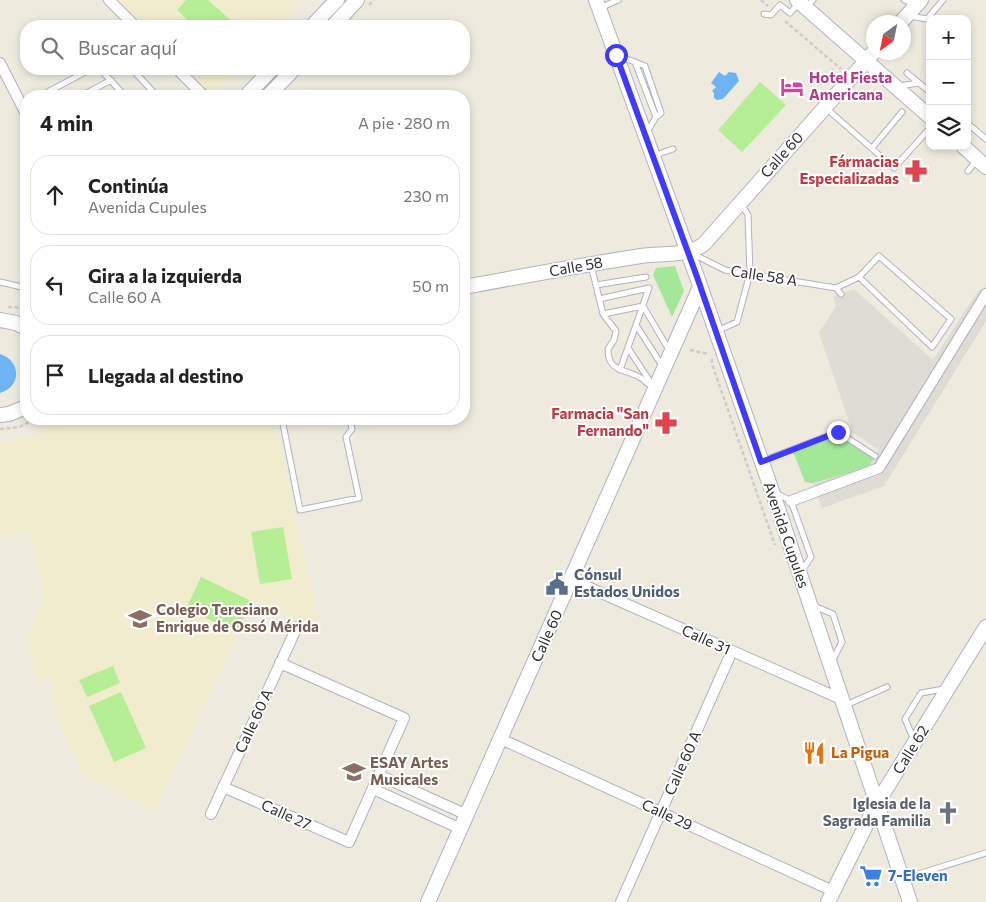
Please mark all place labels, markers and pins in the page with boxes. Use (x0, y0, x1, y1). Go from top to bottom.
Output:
place label: Hotel Fiesta Americana (809, 68, 892, 103)
hotel icon: Hotel Fiesta Americana (779, 74, 805, 100)
place label: Fármacias Especializadas (799, 152, 899, 187)
pharmacy icon: Fármacias Especializadas (903, 158, 929, 184)
place label: Farmacia "San Fernando" (551, 404, 649, 439)
pharmacy icon: Farmacia "San Fernando" (653, 410, 679, 436)
place label: Cónsul Estados Unidos (574, 565, 680, 600)
public building icon: Cónsul Estados Unidos (544, 571, 570, 597)
place label: Colegio Teresiano Enrique de Ossó Mérida (156, 600, 319, 635)
school or university icon: Colegio Teresiano Enrique de Ossó Mérida (127, 606, 153, 632)
restaurant icon: La Pigua (801, 740, 827, 766)
place label: La Pigua (831, 743, 889, 761)
place label: ESAY Artes Musicales (370, 753, 448, 788)
school or university icon: ESAY Artes Musicales (341, 759, 367, 785)
place label: Iglesia de la Sagrada Familia (823, 794, 931, 829)
church icon: Iglesia de la Sagrada Familia (935, 800, 961, 826)
supermarket icon: 7-Eleven (858, 863, 884, 889)
place label: 7-Eleven (888, 866, 948, 884)

